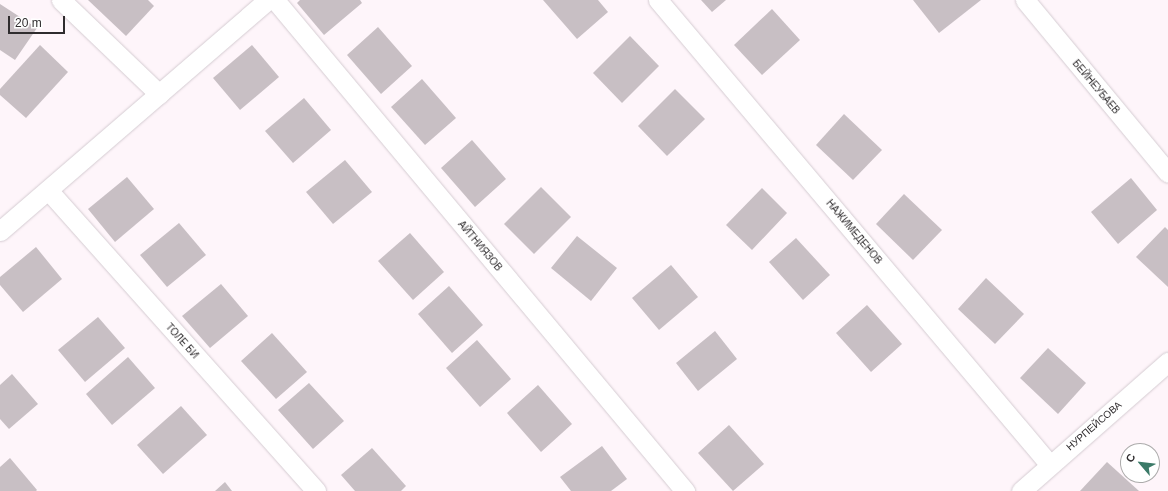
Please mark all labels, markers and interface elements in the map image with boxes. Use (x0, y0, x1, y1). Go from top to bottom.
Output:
scale bar (10, 8, 67, 34)
text: 20 m (15, 16, 42, 30)
street label: БЕЙНЕУБАЕВ (1070, 57, 1122, 117)
street label: НАЖИМЕДЕНОВ (824, 197, 884, 267)
street label: АЙТНИЯЗОВ (455, 218, 505, 274)
street label: ТОЛЕ БИ (163, 321, 201, 361)
street label: НУРПЕЙСОВА (1064, 399, 1124, 453)
north arrow (1120, 443, 1160, 483)
text: С (1123, 452, 1137, 464)

